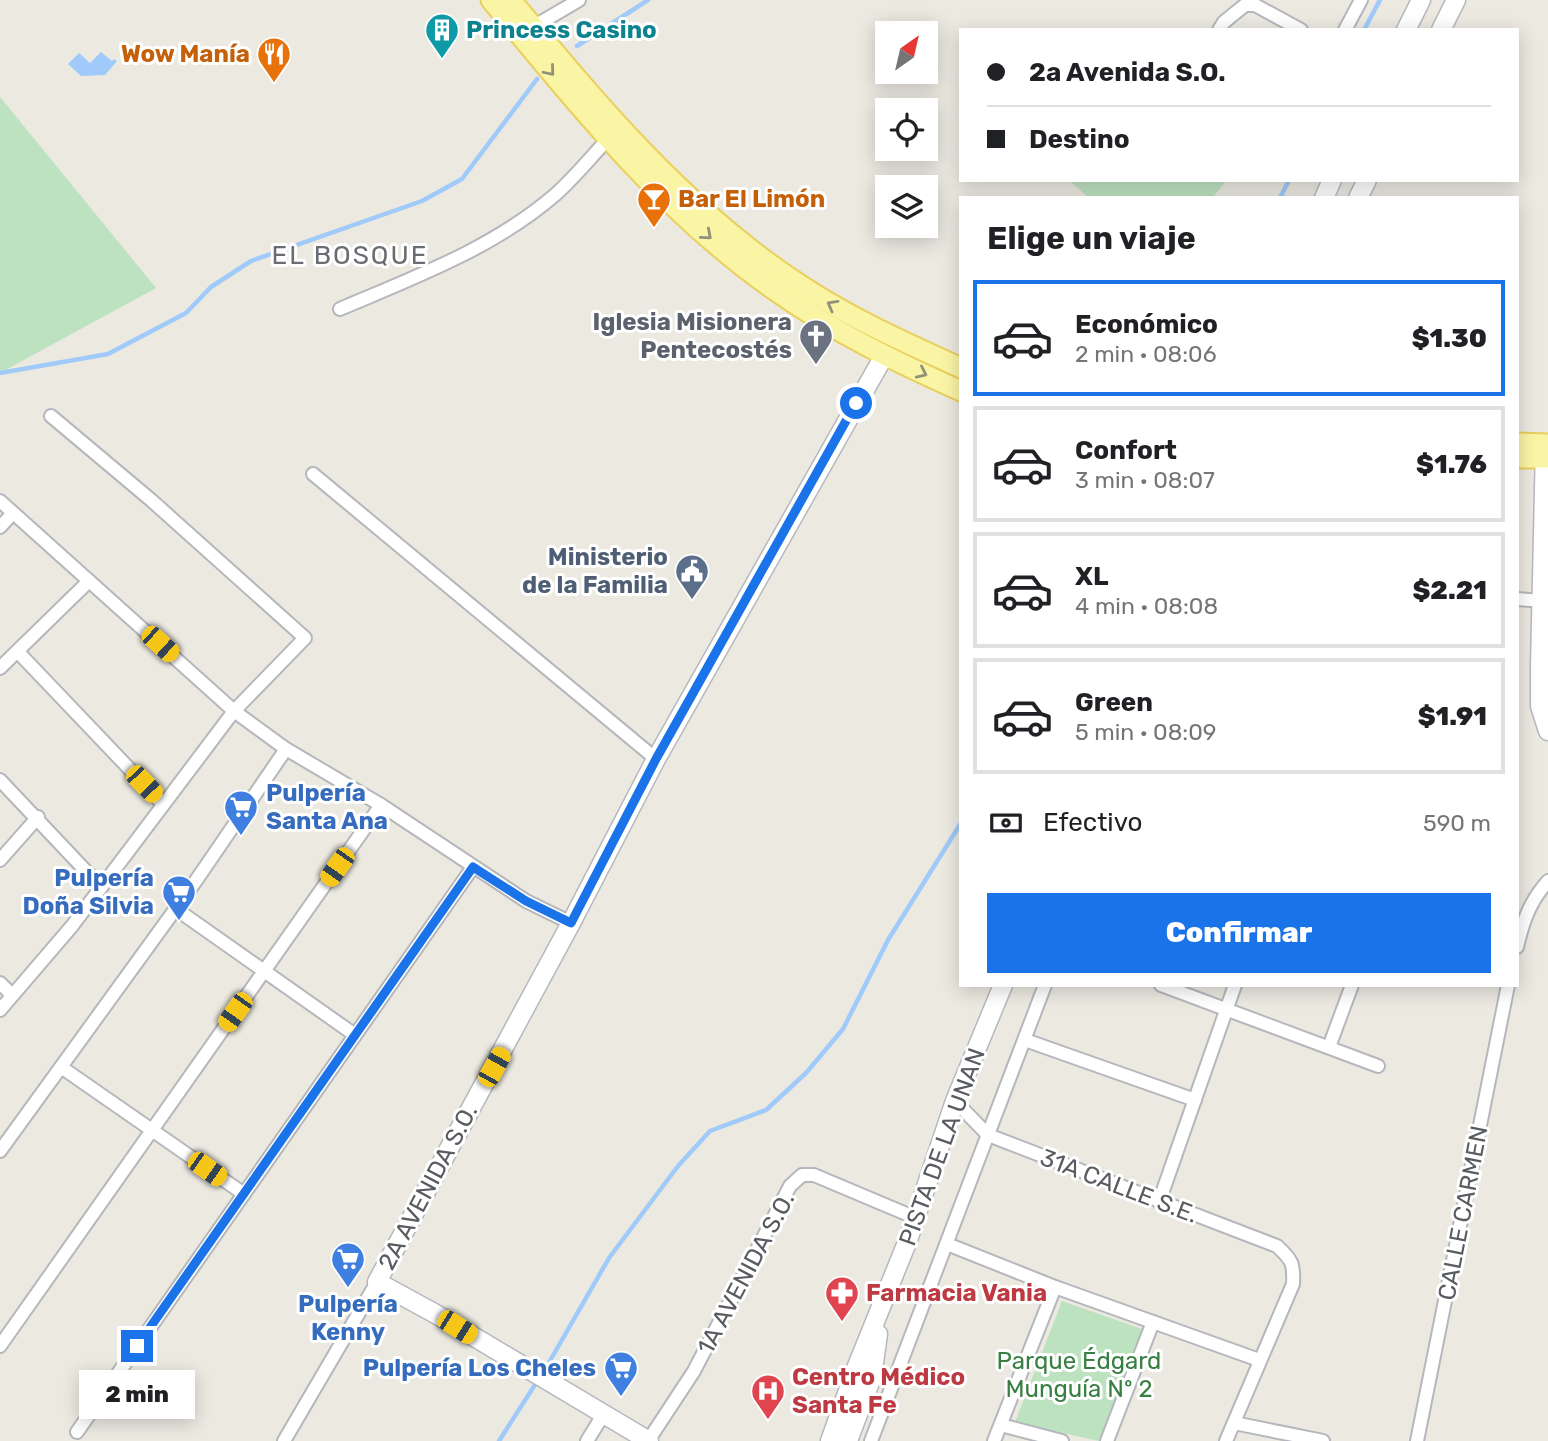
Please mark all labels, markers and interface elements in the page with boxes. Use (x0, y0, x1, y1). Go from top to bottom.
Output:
building icon: Princess Casino (423, 11, 461, 60)
place label: Princess Casino (466, 16, 657, 44)
north arrow (875, 21, 938, 84)
map controls (875, 21, 938, 238)
restaurant icon: Wow Manía (255, 35, 293, 84)
place label: Wow Manía (121, 40, 250, 68)
text: 2a Avenida S.O. (1029, 57, 1226, 88)
one-way arrow (542, 63, 554, 76)
button: locate (875, 98, 938, 161)
text: Destino (1029, 124, 1130, 155)
button: layers (875, 175, 938, 238)
bar icon: Bar El Limón (635, 180, 673, 229)
place label: Bar El Limón (678, 185, 825, 213)
text: Elige un viaje (987, 219, 1196, 257)
one-way arrow (699, 227, 712, 239)
district label: EL BOSQUE (272, 240, 428, 271)
one-way arrow (827, 300, 840, 313)
icon: car (991, 307, 1054, 370)
place label: Iglesia Misionera Pentecostés (592, 308, 792, 364)
text: Económico (1075, 309, 1218, 340)
church icon: Iglesia Misionera Pentecostés (797, 317, 835, 366)
text: $1.30 (1412, 323, 1487, 354)
text: 2 min · 08:06 (1075, 340, 1217, 368)
one-way arrow (915, 365, 927, 379)
route start (840, 387, 872, 419)
icon: car (991, 433, 1054, 496)
text: Confort (1075, 435, 1177, 466)
text: $1.76 (1416, 449, 1487, 480)
text: 3 min · 08:07 (1075, 466, 1215, 494)
place label: Ministerio de la Familia (522, 543, 668, 599)
public building icon: Ministerio de la Familia (673, 552, 711, 601)
icon: car (991, 559, 1054, 622)
text: XL (1075, 561, 1108, 592)
text: $2.21 (1412, 575, 1487, 606)
text: 4 min · 08:08 (1075, 592, 1218, 620)
car (138, 622, 183, 666)
icon: car (991, 685, 1054, 748)
text: Green (1075, 687, 1153, 718)
text: $1.91 (1418, 701, 1487, 732)
text: 5 min · 08:09 (1075, 718, 1216, 746)
car (122, 762, 167, 806)
place label: Pulpería Santa Ana (266, 779, 388, 835)
supermarket icon: Pulpería Santa Ana (222, 788, 260, 837)
icon: cash (987, 804, 1025, 842)
text: Efectivo (1043, 807, 1142, 838)
text: 590 m (1423, 809, 1491, 837)
car (317, 844, 358, 890)
place label: Pulpería Doña Silvia (23, 864, 154, 920)
supermarket icon: Pulpería Doña Silvia (160, 873, 198, 922)
button: Confirmar (987, 893, 1491, 973)
car (215, 989, 256, 1035)
car (475, 1044, 514, 1090)
street label: PISTA DE LA UNAN (893, 1044, 991, 1250)
street label: 2A AVENIDA S.O. (373, 1100, 483, 1274)
street label: CALLE CARMEN (1432, 1123, 1494, 1303)
street label: 31A CALLE S.E. (1036, 1143, 1202, 1229)
car (184, 1148, 231, 1190)
street label: 1A AVENIDA S.O. (692, 1187, 800, 1359)
supermarket icon: Pulpería Kenny (329, 1240, 367, 1289)
pharmacy icon: Farmacia Vania (823, 1274, 861, 1323)
place label: Farmacia Vania (866, 1279, 1047, 1307)
place label: Pulpería Kenny (298, 1290, 398, 1346)
car (434, 1307, 481, 1347)
route end (121, 1330, 153, 1362)
park label: Parque Édgard Munguía Nº 2 (997, 1347, 1161, 1403)
supermarket icon: Pulpería Los Cheles (602, 1349, 640, 1398)
place label: Pulpería Los Cheles (363, 1354, 596, 1382)
place label: Centro Médico Santa Fe (792, 1363, 965, 1419)
callout: 2 min (79, 1370, 195, 1420)
hospital icon: Centro Médico Santa Fe (749, 1372, 787, 1421)
text: 2 min (105, 1380, 169, 1408)

